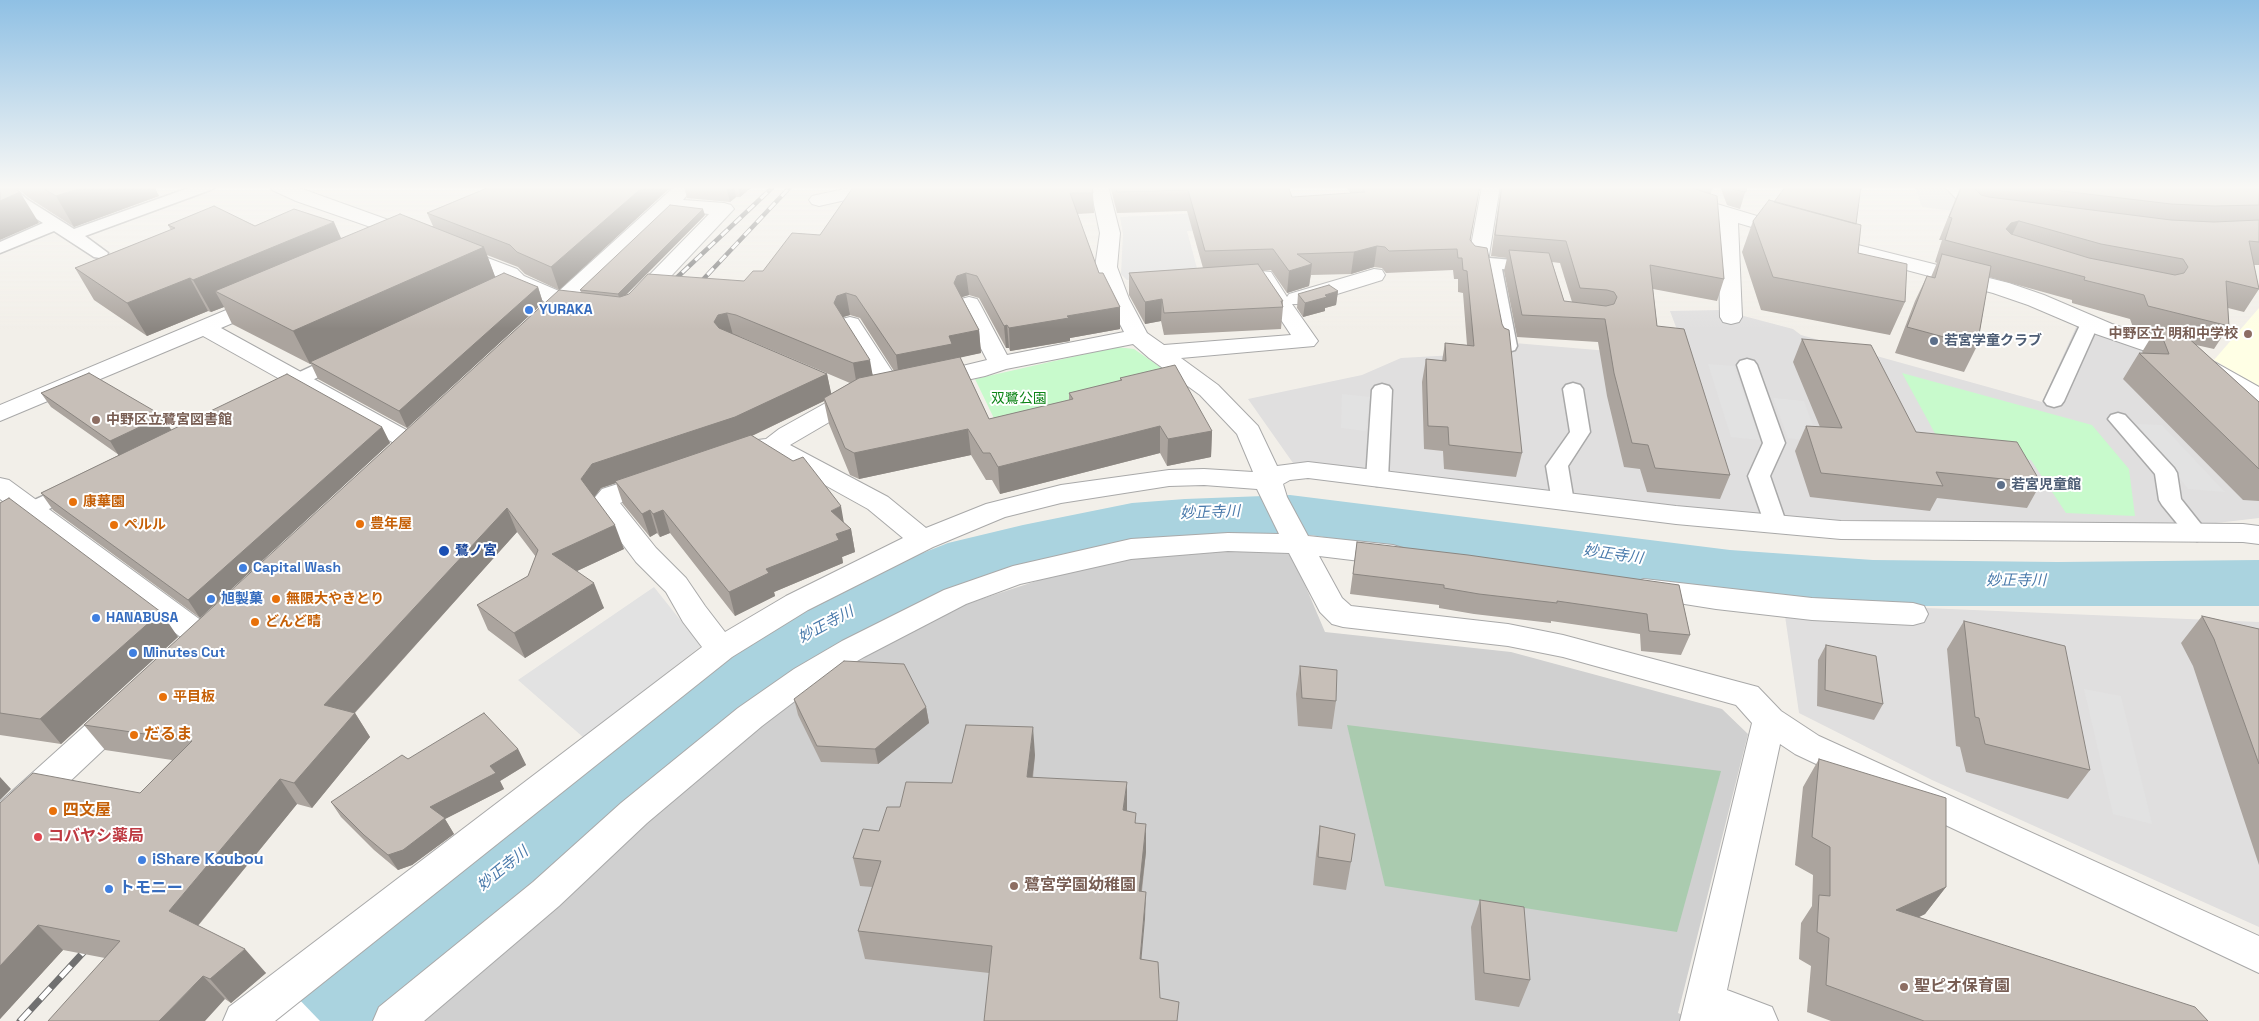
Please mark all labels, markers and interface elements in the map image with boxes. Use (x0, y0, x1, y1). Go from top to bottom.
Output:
place label: YURAKA (539, 302, 593, 318)
marker: YURAKA (523, 304, 535, 316)
place label: 中野区立 明和中学校 (2108, 326, 2238, 342)
marker: 中野区立 明和中学校 (2242, 328, 2254, 340)
place label: 若宮学童クラブ (1944, 333, 2042, 349)
marker: 若宮学童クラブ (1928, 335, 1940, 347)
park label: 双鷺公園 (991, 391, 1047, 407)
place label: 中野区立鷺宮図書館 (106, 412, 232, 428)
marker: 中野区立鷺宮図書館 (90, 414, 102, 426)
place label: 若宮児童館 (2011, 477, 2081, 493)
marker: 若宮児童館 (1995, 479, 2007, 491)
place label: 康華園 (83, 494, 125, 510)
marker: 康華園 (67, 496, 79, 508)
water label: 妙正寺川 (1180, 503, 1240, 523)
place label: 豊年屋 (370, 516, 412, 532)
place label: ペルル (124, 517, 166, 533)
marker: 豊年屋 (354, 518, 366, 530)
marker: ペルル (108, 519, 120, 531)
water label: 妙正寺川 (1582, 542, 1644, 568)
place label: 鷺ノ宮 (455, 543, 497, 559)
marker: 鷺ノ宮 (437, 544, 451, 558)
place label: Capital Wash (253, 560, 341, 576)
marker: Capital Wash (237, 562, 249, 574)
water label: 妙正寺川 (1986, 572, 2046, 590)
place label: 旭製菓 (221, 591, 263, 607)
place label: 無限大やきとり (286, 591, 384, 607)
marker: 旭製菓 (205, 593, 217, 605)
marker: 無限大やきとり (270, 593, 282, 605)
water label: 妙正寺川 (795, 603, 857, 647)
place label: HANABUSA (106, 610, 178, 626)
marker: HANABUSA (90, 612, 102, 624)
place label: どんど晴 (265, 614, 321, 630)
marker: どんど晴 (249, 616, 261, 628)
place label: Minutes Cut (143, 645, 225, 661)
marker: Minutes Cut (127, 647, 139, 659)
place label: 平目板 (173, 689, 215, 705)
marker: 平目板 (157, 691, 169, 703)
place label: だるま (144, 725, 192, 745)
marker: だるま (128, 729, 140, 741)
place label: 四文屋 (63, 801, 111, 821)
marker: 四文屋 (47, 805, 59, 817)
place label: コバヤシ薬局 (48, 827, 144, 847)
marker: コバヤシ薬局 (32, 831, 44, 843)
water label: 妙正寺川 (474, 843, 532, 895)
place label: iShare Koubou (152, 850, 264, 870)
marker: iShare Koubou (136, 854, 148, 866)
place label: 鷺宮学園幼稚園 (1024, 876, 1136, 896)
place label: トモニー (119, 879, 183, 899)
marker: 鷺宮学園幼稚園 (1008, 880, 1020, 892)
marker: トモニー (103, 883, 115, 895)
place label: 聖ピオ保育園 (1914, 977, 2010, 997)
marker: 聖ピオ保育園 (1898, 981, 1910, 993)

